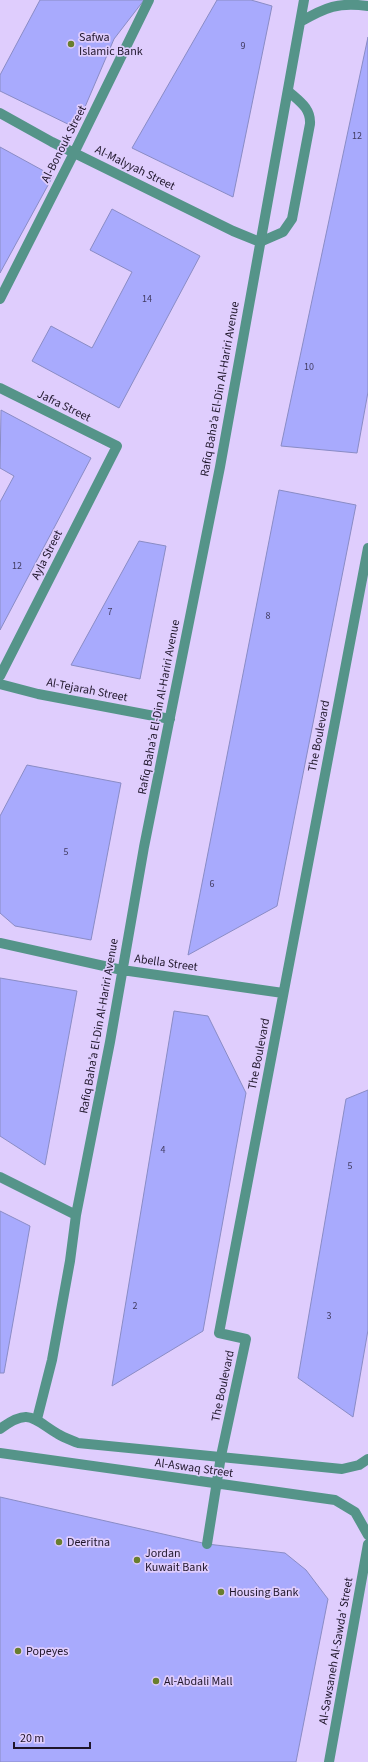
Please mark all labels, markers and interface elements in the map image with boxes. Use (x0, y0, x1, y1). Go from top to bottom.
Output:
place label: Safwa Islamic Bank (79, 29, 143, 60)
marker: Safwa Islamic Bank (66, 39, 76, 49)
house number: 9 (241, 39, 246, 53)
street label: Al-Bonouk Street (37, 102, 91, 186)
house number: 12 (352, 129, 362, 143)
street label: Al-Malyyah Street (92, 141, 178, 195)
house number: 14 (142, 292, 152, 306)
street label: Rafiq Baha’a El-Din Al-Hariri Avenue (196, 300, 244, 478)
house number: 10 (304, 360, 314, 374)
street label: Jafra Street (34, 386, 94, 426)
street label: Ayla Street (27, 527, 67, 583)
house number: 12 (12, 559, 22, 573)
house number: 7 (108, 605, 113, 619)
house number: 8 (266, 609, 271, 623)
street label: Rafiq Baha’a El-Din Al-Hariri Avenue (134, 618, 184, 796)
street label: Al-Tejarah Street (45, 674, 129, 706)
street label: The Boulevard (304, 699, 334, 773)
house number: 5 (64, 845, 69, 859)
house number: 6 (210, 877, 215, 891)
street label: Rafiq Baha’a El-Din Al-Hariri Avenue (75, 937, 123, 1115)
street label: Abella Street (133, 950, 199, 976)
street label: The Boulevard (244, 1017, 274, 1091)
house number: 4 (161, 1143, 166, 1157)
house number: 5 (348, 1159, 353, 1173)
house number: 2 (133, 1299, 138, 1313)
house number: 3 (327, 1309, 332, 1323)
street label: The Boulevard (207, 1349, 239, 1423)
street label: Al-Aswaq Street (154, 1454, 234, 1482)
place label: Deeritna (67, 1534, 110, 1551)
marker: Deeritna (54, 1537, 64, 1547)
place label: Jordan Kuwait Bank (145, 1545, 208, 1576)
marker: Jordan Kuwait Bank (132, 1555, 142, 1565)
street label: Al-Sawsaneh Al-Sawda’ Street (315, 1576, 357, 1726)
place label: Housing Bank (229, 1584, 299, 1601)
marker: Housing Bank (216, 1587, 226, 1597)
place label: Popeyes (26, 1643, 68, 1660)
marker: Popeyes (13, 1646, 23, 1656)
place label: Al-Abdali Mall (164, 1673, 232, 1690)
marker: Al-Abdali Mall (151, 1676, 161, 1686)
scale bar (14, 1724, 90, 1750)
text: 20 m (20, 1730, 44, 1747)

